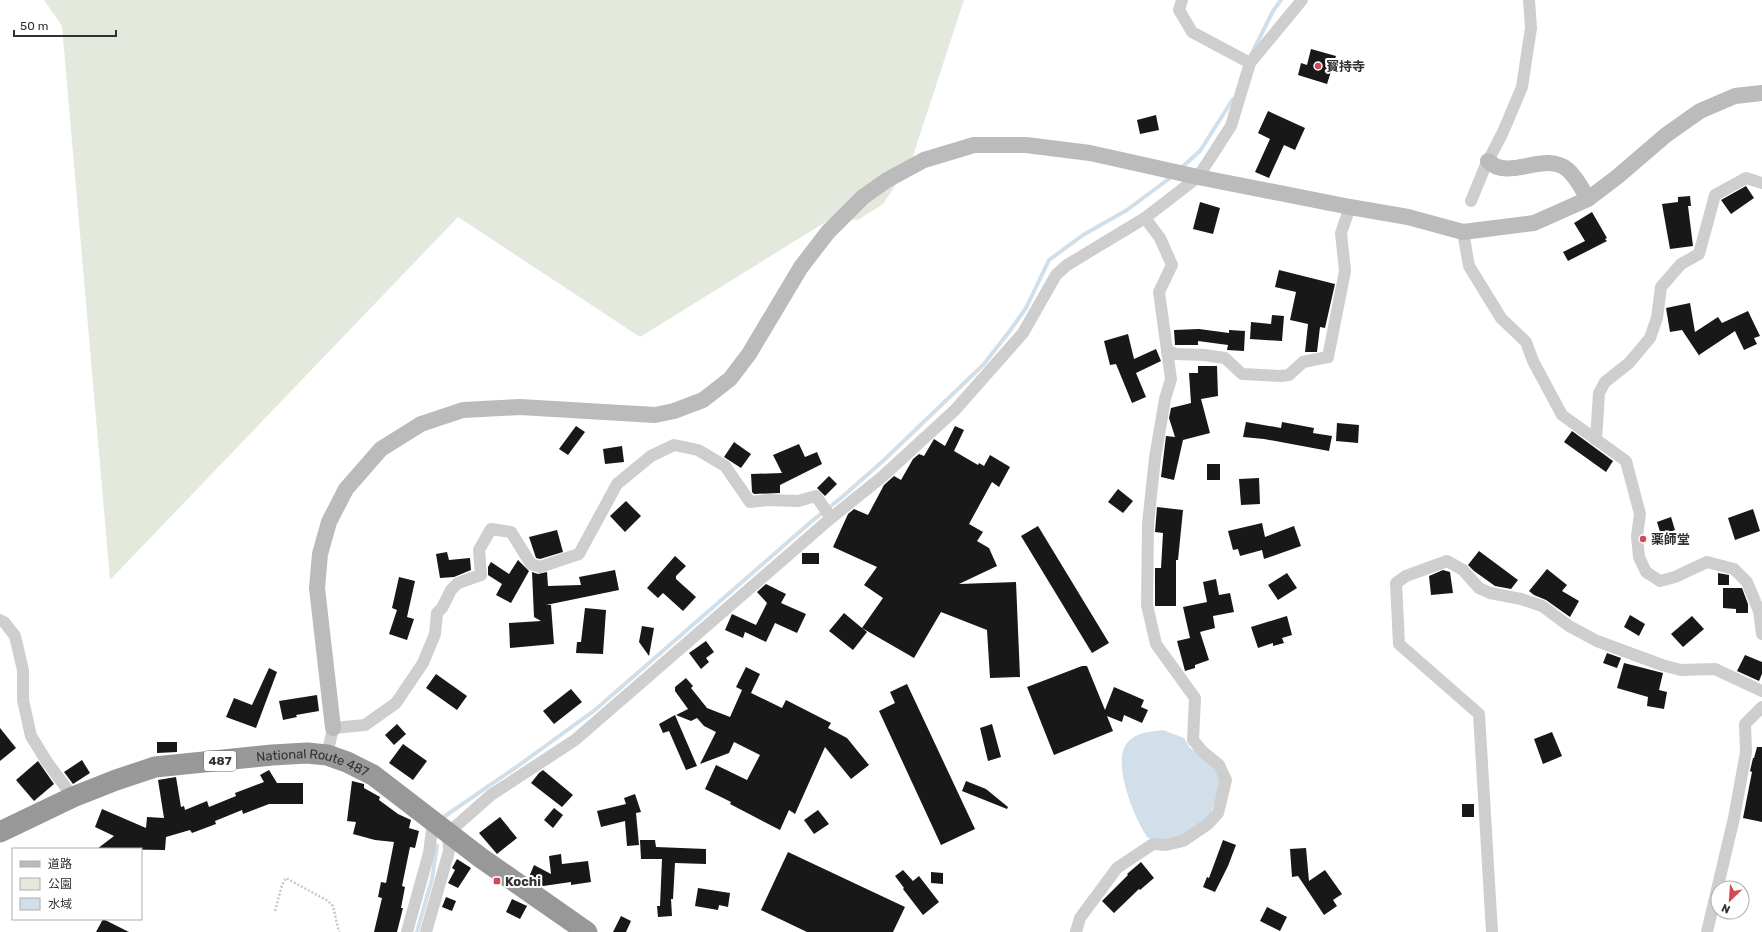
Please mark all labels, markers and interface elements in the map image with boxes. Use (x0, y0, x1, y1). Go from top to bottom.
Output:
scale bar (14, 12, 116, 38)
text: 50 m (20, 19, 48, 33)
place label: 寳持寺 (1326, 59, 1365, 74)
marker: 寳持寺 (1313, 61, 1323, 71)
place label: 薬師堂 (1651, 532, 1690, 547)
marker: 薬師堂 (1638, 534, 1648, 544)
street label: National Route 487 (256, 746, 371, 780)
road number: 487 (204, 751, 236, 771)
legend (12, 848, 142, 920)
text: 道路 (48, 857, 72, 871)
place label: Kochi (505, 874, 541, 889)
marker: Kochi (492, 876, 502, 886)
text: 公園 (48, 877, 72, 891)
north arrow (1710, 880, 1750, 920)
text: 水域 (48, 897, 72, 911)
text: N (1720, 901, 1732, 916)

